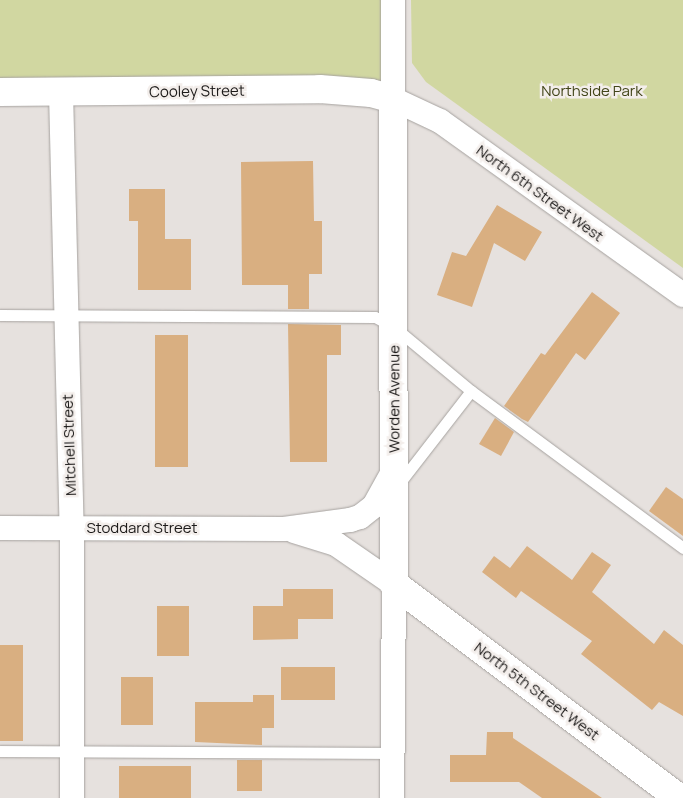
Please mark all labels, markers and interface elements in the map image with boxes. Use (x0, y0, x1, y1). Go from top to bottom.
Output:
street label: Cooley Street (149, 81, 245, 101)
park label: Northside Park (541, 82, 643, 100)
street label: North 6th Street West (473, 141, 607, 245)
street label: Worden Avenue (385, 345, 403, 453)
street label: Mitchell Street (58, 394, 80, 496)
street label: Stoddard Street (86, 519, 198, 537)
street label: North 5th Street West (471, 638, 603, 744)

